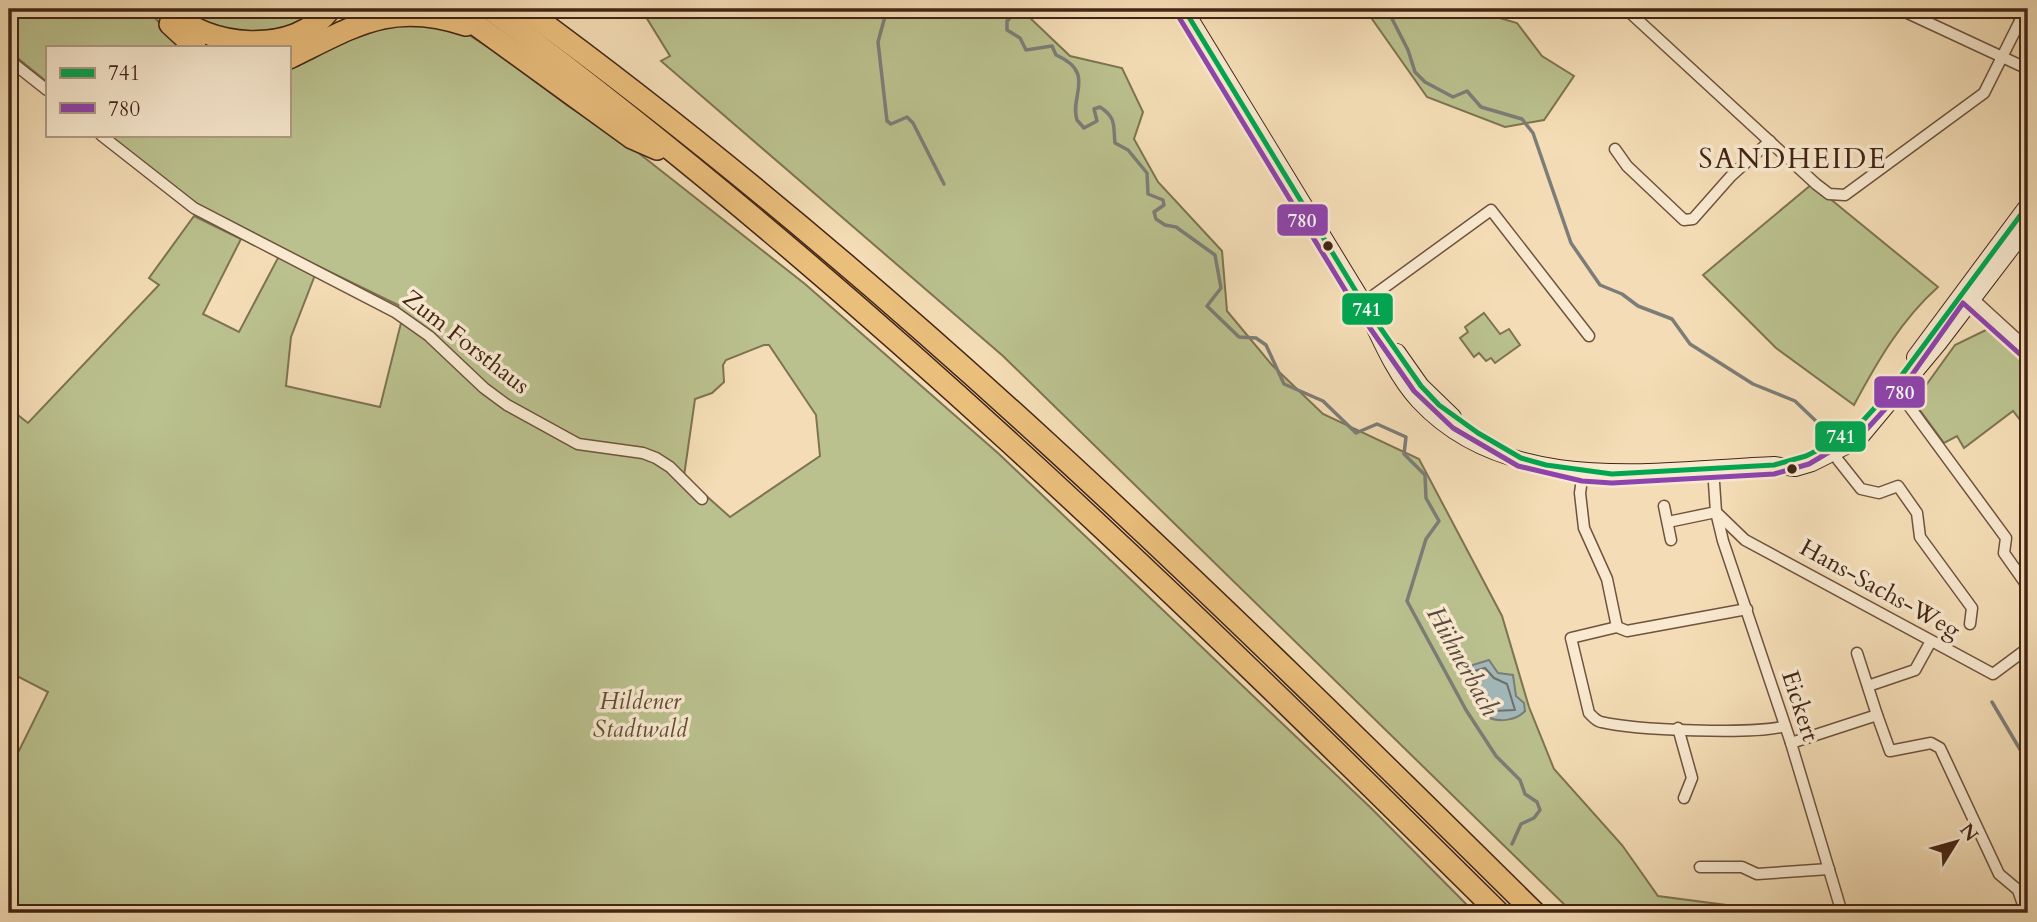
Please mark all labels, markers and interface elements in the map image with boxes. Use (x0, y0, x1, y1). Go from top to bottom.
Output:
legend (46, 46, 290, 136)
text: 741 (108, 59, 140, 88)
text: 780 (108, 95, 140, 124)
district label: SANDHEIDE (1699, 140, 1887, 178)
line badge: 780 (1276, 203, 1329, 237)
text: 780 (1287, 208, 1317, 234)
unlabelled marker (1321, 239, 1335, 253)
street label: Zum Forsthaus (396, 282, 536, 402)
line badge: 741 (1341, 292, 1394, 326)
text: 741 (1352, 297, 1382, 323)
line badge: 780 (1873, 375, 1926, 409)
text: 780 (1885, 380, 1915, 406)
line badge: 741 (1814, 420, 1867, 453)
text: 741 (1826, 424, 1856, 450)
unlabelled marker (1785, 462, 1799, 476)
street label: Hans-Sachs-Weg (1794, 531, 1967, 647)
water label: Hühnerbach (1418, 600, 1508, 723)
street label: Eickert (1773, 666, 1827, 746)
park label: Hildener Stadtwald (593, 685, 689, 746)
north arrow (1922, 806, 1992, 876)
text: N (1953, 818, 1984, 847)

